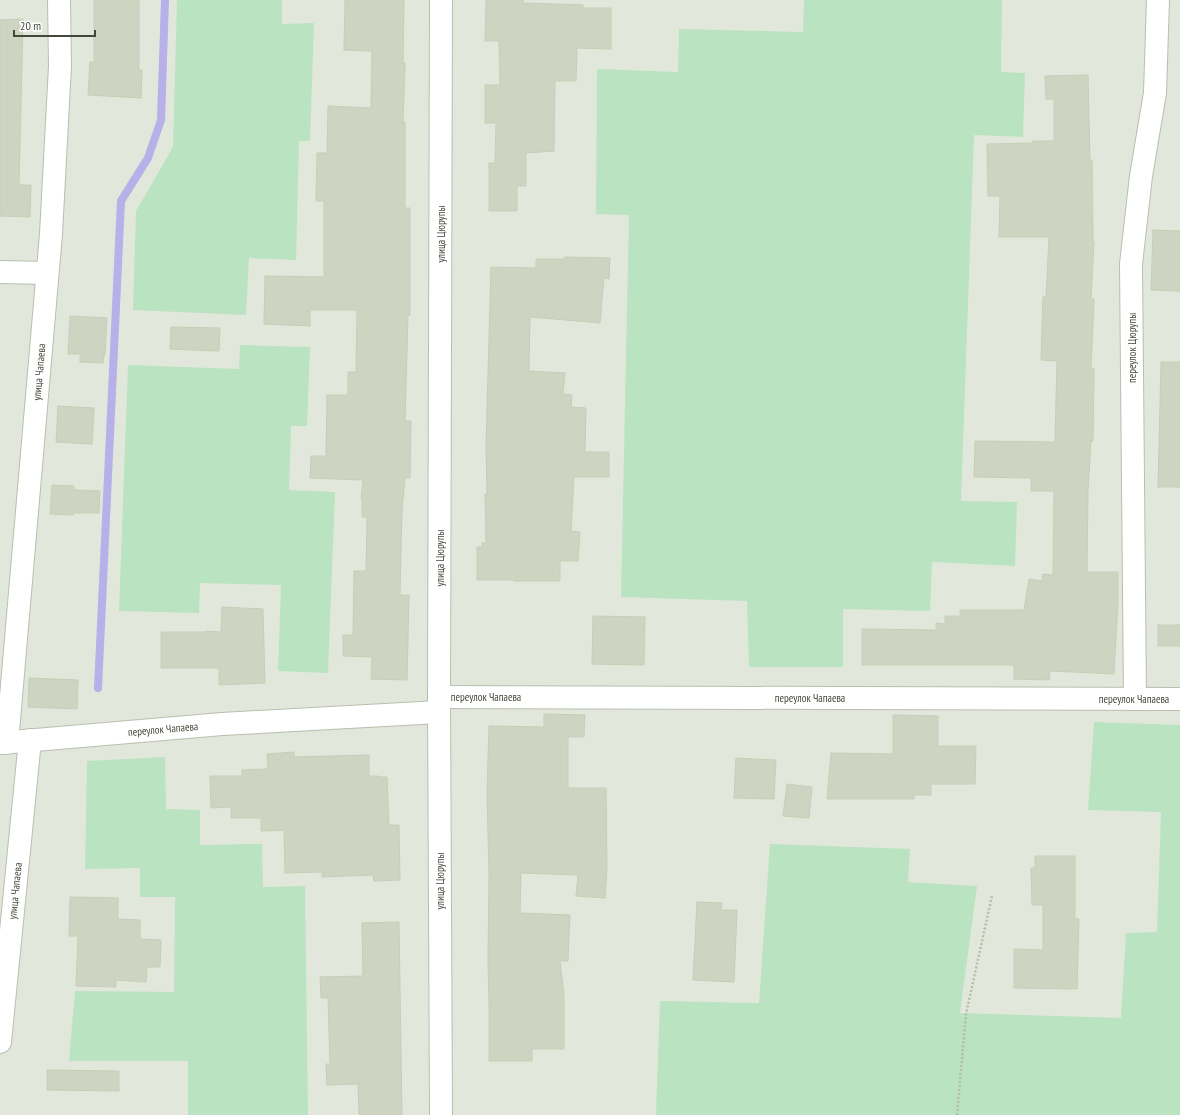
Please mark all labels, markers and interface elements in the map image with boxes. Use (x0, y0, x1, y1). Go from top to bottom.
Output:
scale bar (14, 12, 95, 38)
text: 20 m (20, 18, 41, 33)
street label: улица Цюрупы (434, 206, 448, 262)
street label: переулок Цюрупы (1125, 313, 1139, 383)
street label: улица Чапаева (30, 343, 48, 401)
street label: улица Цюрупы (433, 530, 447, 586)
street label: переулок Чапаева (451, 690, 521, 704)
street label: переулок Чапаева (775, 691, 845, 705)
street label: переулок Чапаева (1099, 692, 1169, 706)
street label: переулок Чапаева (127, 719, 199, 739)
street label: улица Цюрупы (433, 853, 447, 909)
street label: улица Чапаева (5, 862, 25, 920)

